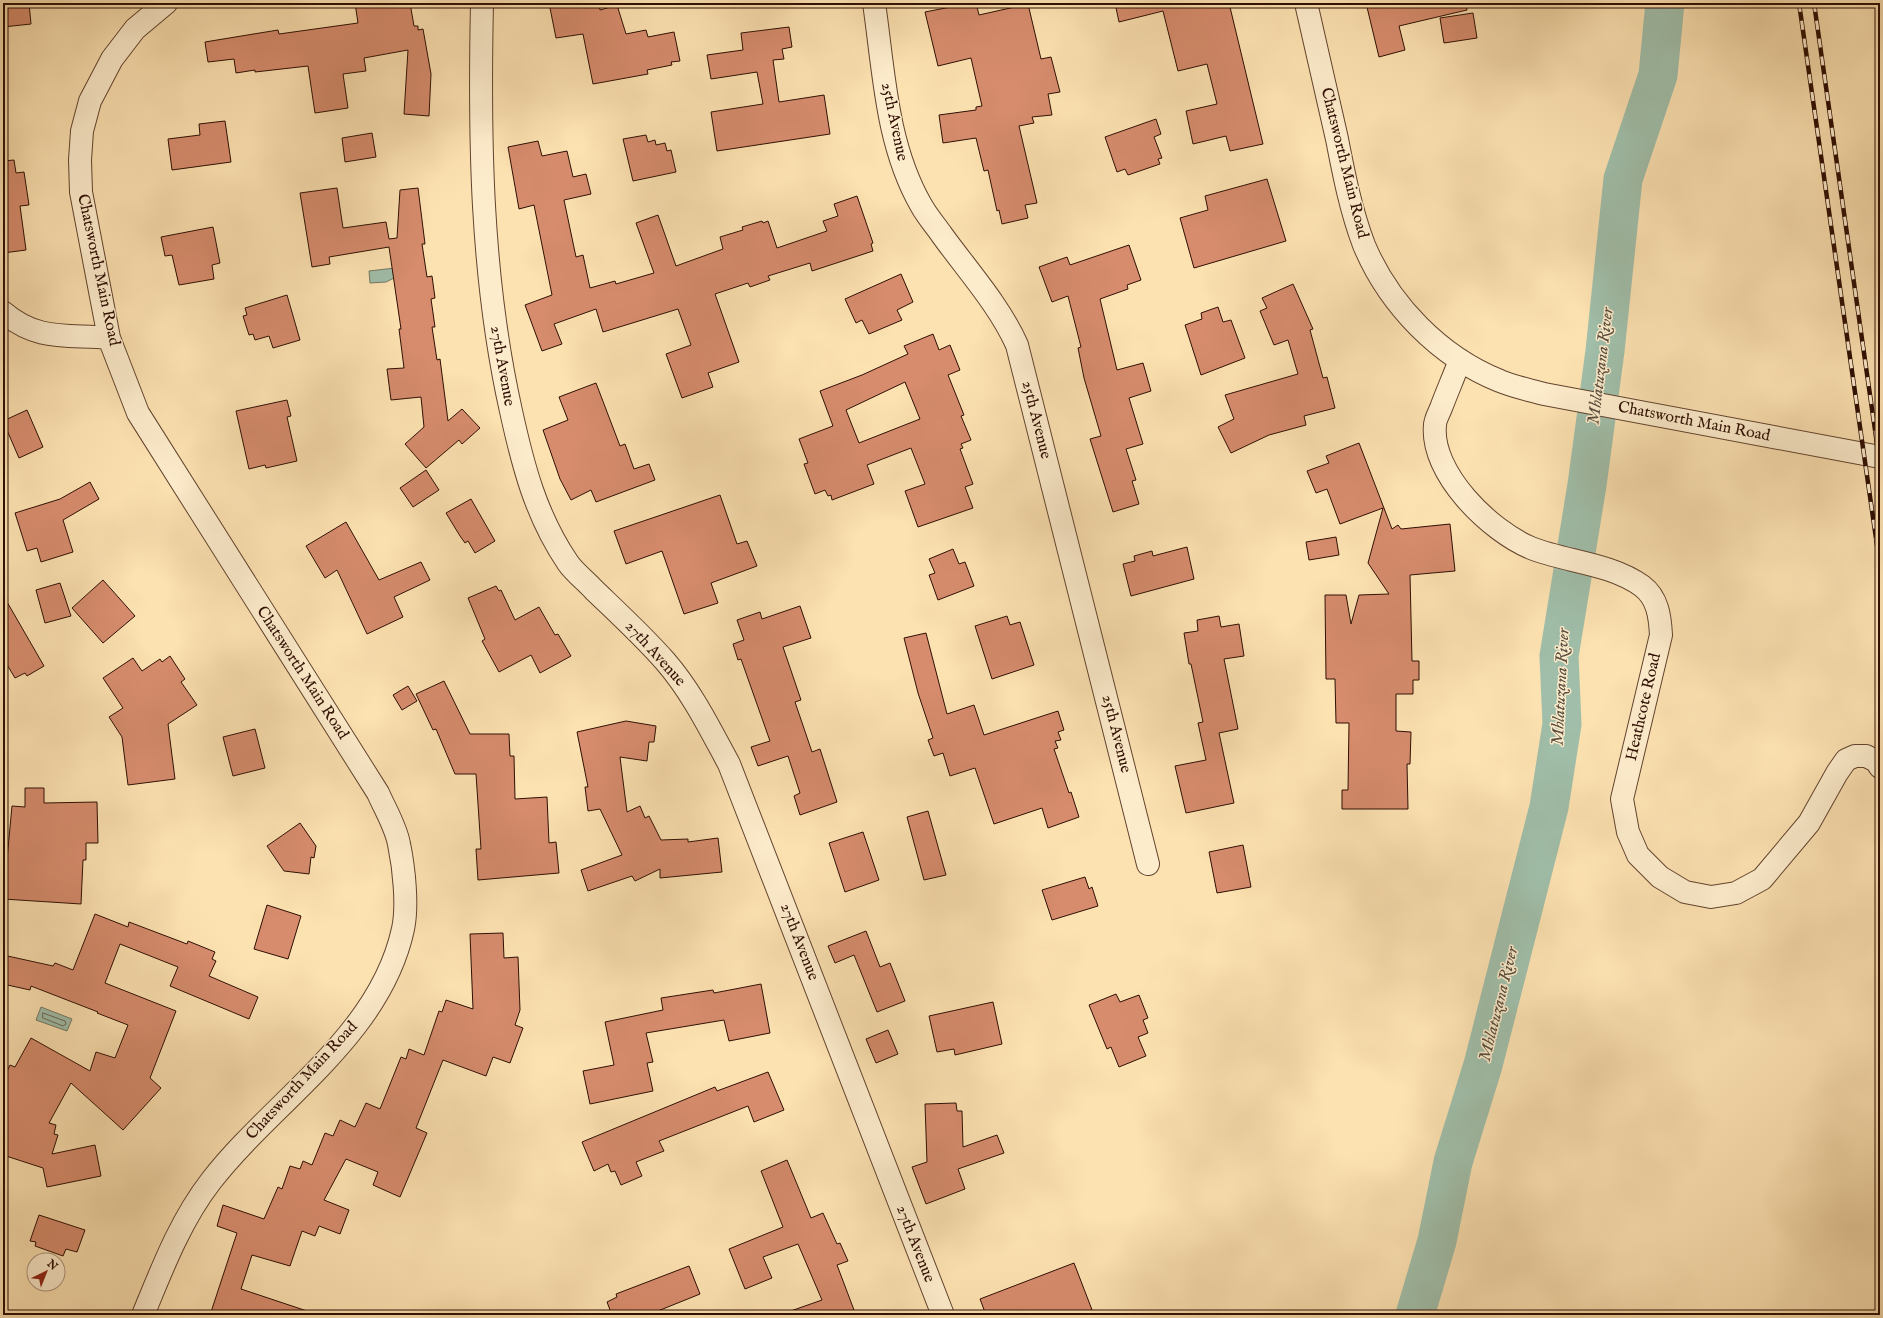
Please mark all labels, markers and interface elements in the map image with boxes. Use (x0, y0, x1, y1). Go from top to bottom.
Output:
street label: 25th Avenue (876, 81, 912, 163)
street label: Chatsworth Main Road (1316, 85, 1373, 241)
street label: Chatsworth Main Road (72, 192, 124, 348)
water label: Mhlatuzana River (1583, 305, 1619, 426)
street label: 27th Avenue (485, 324, 519, 408)
street label: 25th Avenue (1017, 379, 1055, 461)
street label: Chatsworth Main Road (1616, 397, 1772, 447)
street label: Chatsworth Main Road (251, 603, 353, 744)
street label: 27th Avenue (620, 617, 690, 691)
water label: Mhlatuzana River (1547, 627, 1575, 746)
street label: Heathcote Road (1622, 651, 1666, 763)
street label: 25th Avenue (1097, 693, 1135, 775)
street label: 27th Avenue (775, 901, 823, 983)
water label: Mhlatuzana River (1475, 943, 1524, 1064)
street label: Chatsworth Main Road (242, 1017, 362, 1144)
street label: 27th Avenue (891, 1203, 939, 1285)
north arrow (26, 1252, 66, 1292)
text: N (43, 1256, 61, 1274)

